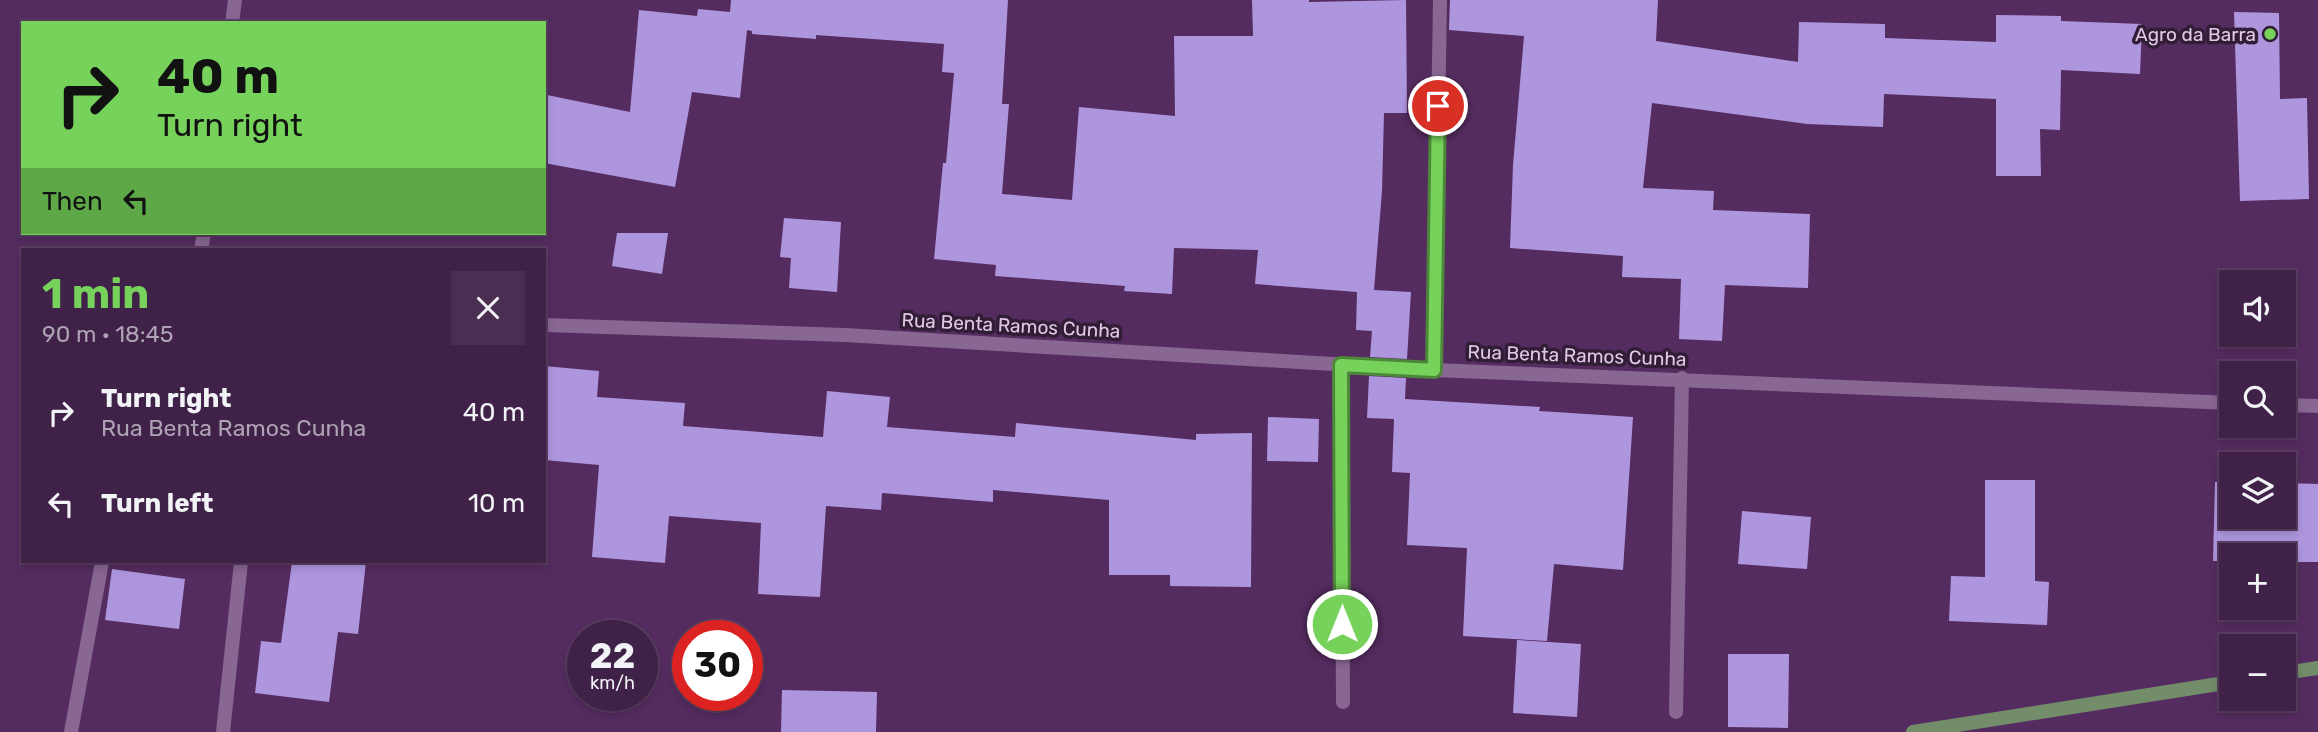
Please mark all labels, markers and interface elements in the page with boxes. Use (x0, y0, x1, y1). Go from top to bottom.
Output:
place label: Agro da Barra (2135, 23, 2256, 46)
marker: Agro da Barra (2262, 26, 2278, 42)
text: 40 m (157, 47, 279, 105)
icon: right (42, 49, 133, 140)
pin (1408, 76, 1468, 136)
icon: arrive (1419, 87, 1457, 125)
text: Turn right (157, 106, 302, 144)
icon: left (117, 182, 155, 220)
text: Then (42, 186, 103, 217)
text: 1 min (42, 269, 149, 319)
map controls (2219, 270, 2296, 711)
button: sound (2219, 270, 2296, 347)
button: close (451, 271, 525, 345)
street label: Rua Benta Ramos Cunha (901, 308, 1121, 343)
text: 90 m · 18:45 (42, 320, 174, 348)
street label: Rua Benta Ramos Cunha (1467, 340, 1687, 371)
button: search (2219, 361, 2296, 438)
text: Turn right (101, 383, 231, 414)
icon: right (42, 394, 80, 432)
text: 40 m (463, 397, 525, 428)
text: Rua Benta Ramos Cunha (101, 414, 366, 442)
button: layers (2219, 452, 2296, 529)
icon: left (42, 485, 80, 523)
text: Turn left (101, 488, 213, 519)
text: 10 m (468, 488, 525, 519)
button: + (2219, 543, 2296, 620)
position arrow (1305, 587, 1379, 661)
speed limit sign: 30 (672, 620, 763, 711)
button: − (2219, 634, 2296, 711)
text: 22 (590, 635, 635, 677)
text: km/h (590, 672, 635, 694)

